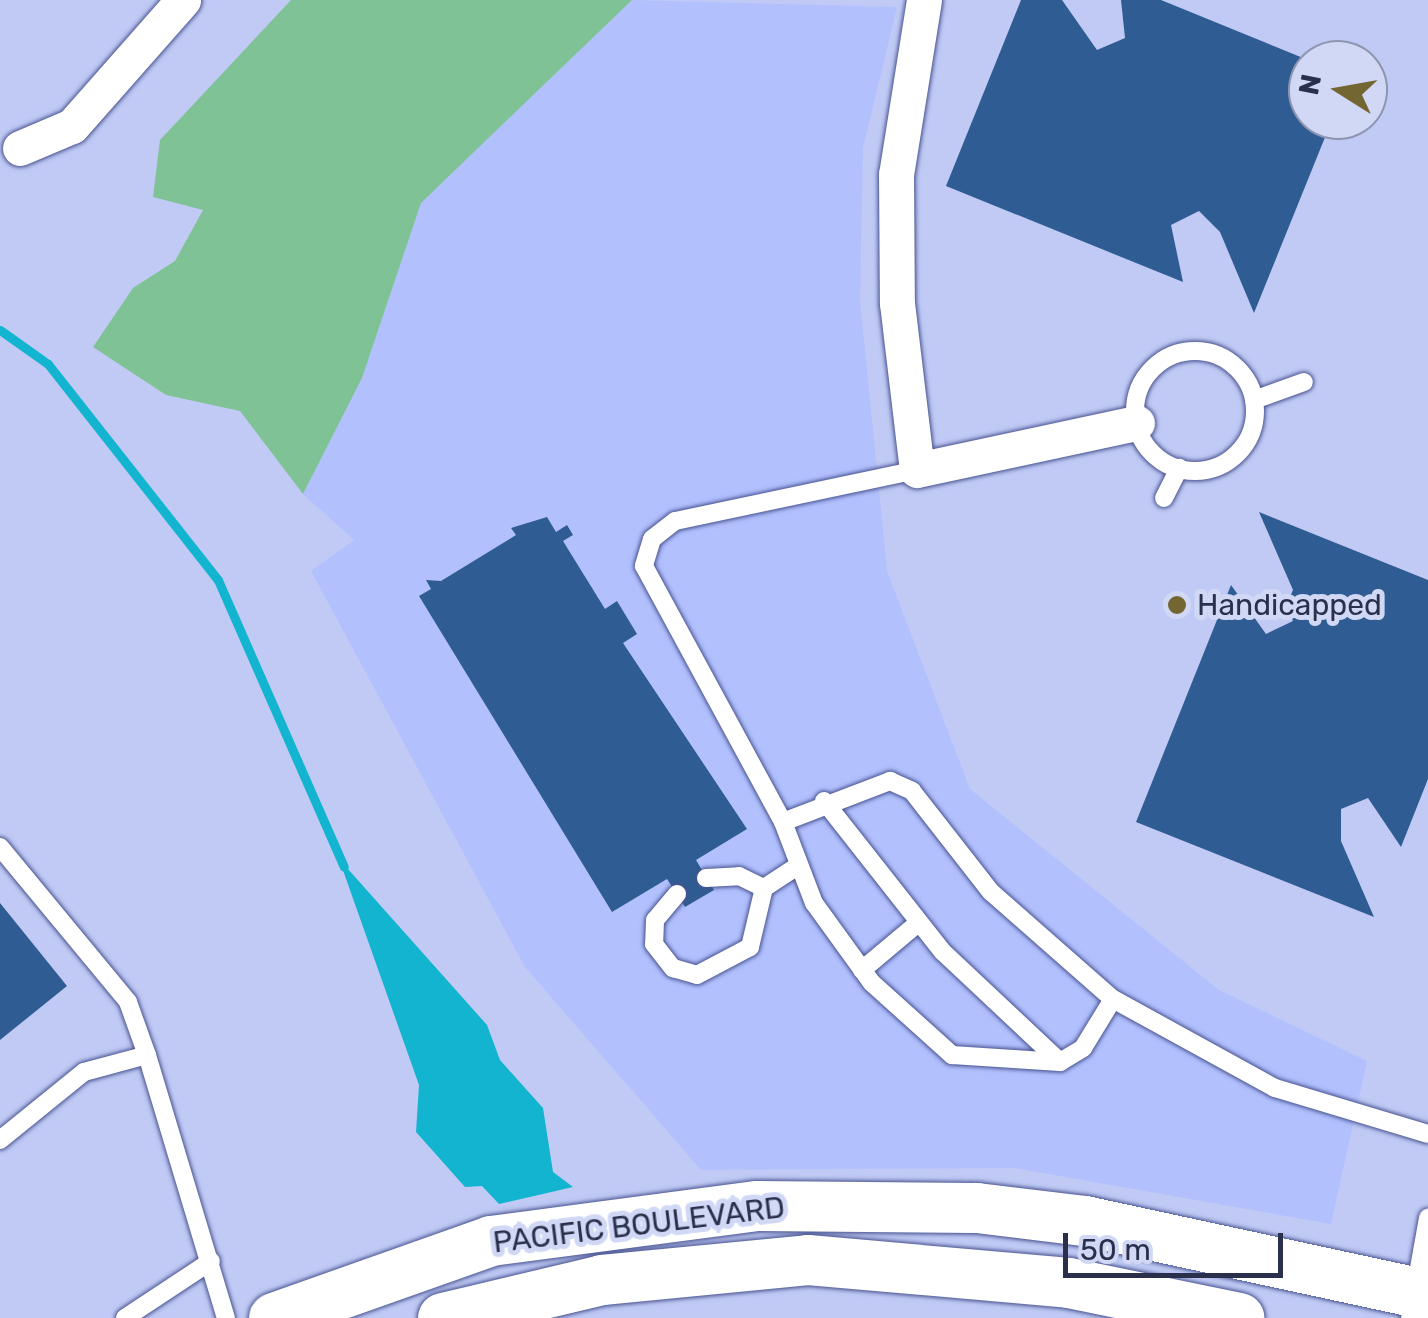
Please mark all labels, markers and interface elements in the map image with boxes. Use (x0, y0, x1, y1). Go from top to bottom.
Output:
north arrow (1288, 40, 1388, 140)
text: N (1292, 72, 1328, 98)
place label: Handicapped (1197, 587, 1382, 623)
marker: Handicapped (1166, 594, 1188, 616)
street label: PACIFIC BOULEVARD (491, 1189, 787, 1261)
scale bar (1068, 1213, 1288, 1275)
text: 50 m (1080, 1232, 1151, 1268)

